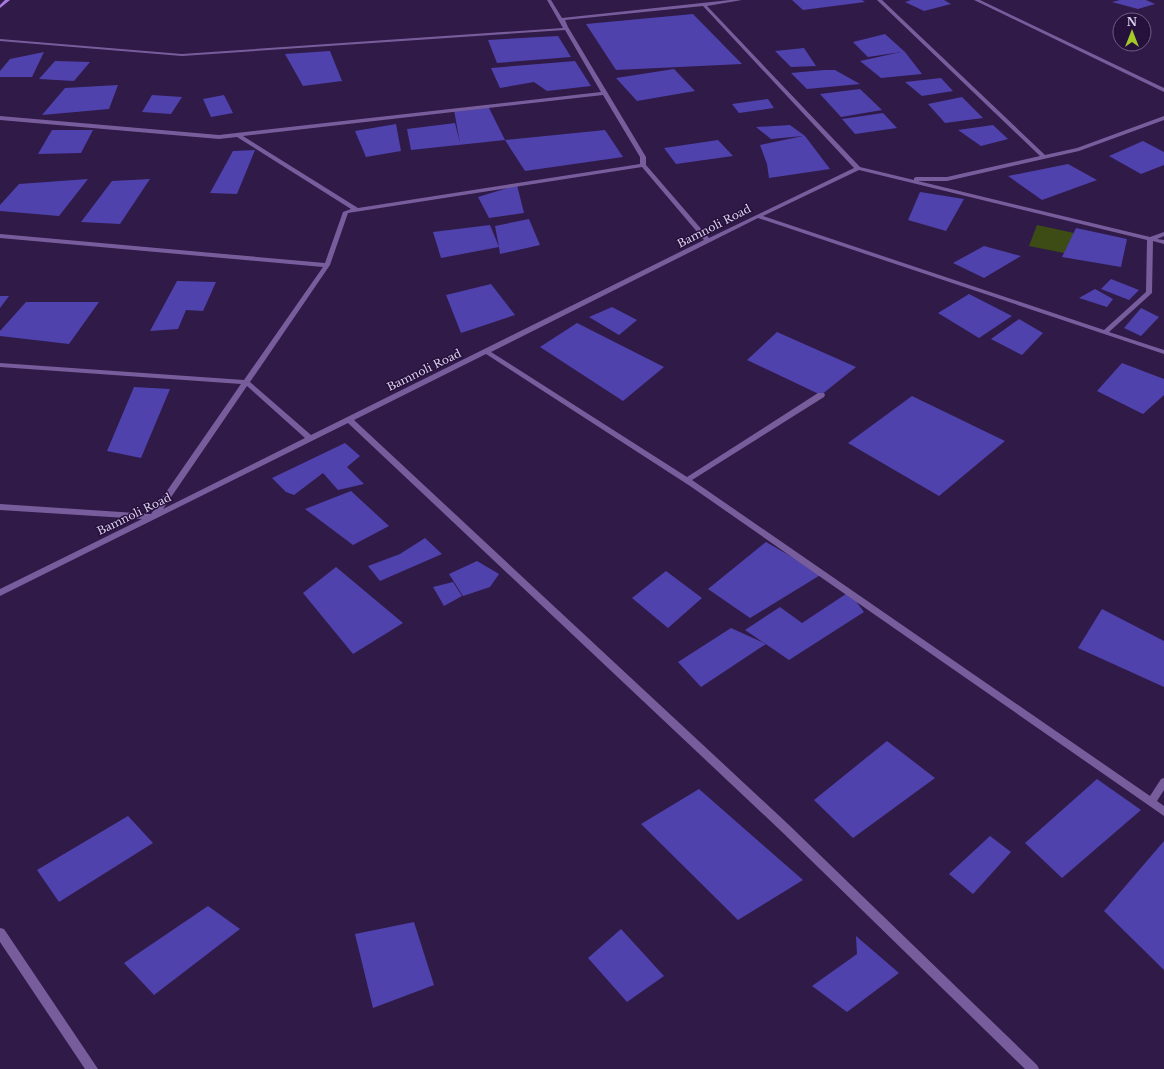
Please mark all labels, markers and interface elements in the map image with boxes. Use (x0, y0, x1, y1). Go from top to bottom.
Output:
north arrow (1112, 12, 1152, 52)
text: N (1127, 15, 1138, 29)
street label: Bamnoli Road (675, 201, 754, 251)
street label: Bamnoli Road (385, 346, 464, 394)
street label: Bamnoli Road (95, 490, 174, 538)

